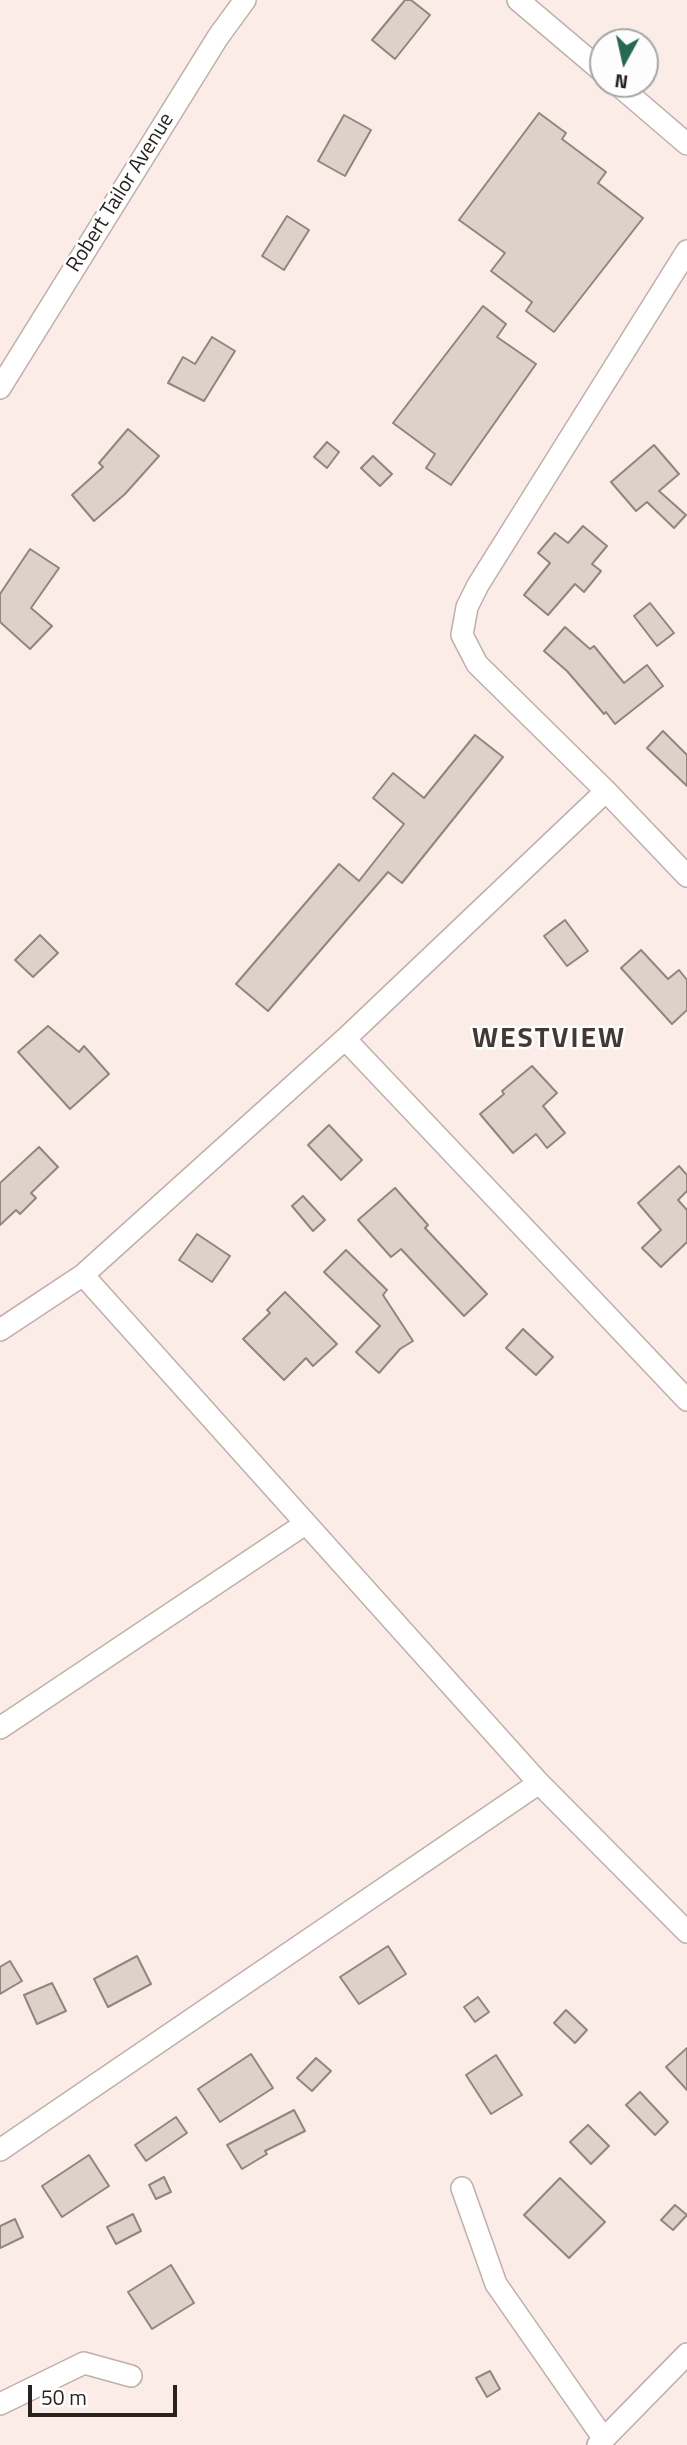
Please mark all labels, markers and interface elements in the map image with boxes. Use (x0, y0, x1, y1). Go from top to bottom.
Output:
north arrow (589, 28, 659, 98)
text: N (613, 67, 630, 98)
street label: Robert Tailor Avenue (62, 109, 180, 277)
district label: WESTVIEW (473, 1023, 625, 1057)
scale bar (32, 2372, 180, 2416)
text: 50 m (41, 2381, 87, 2413)

